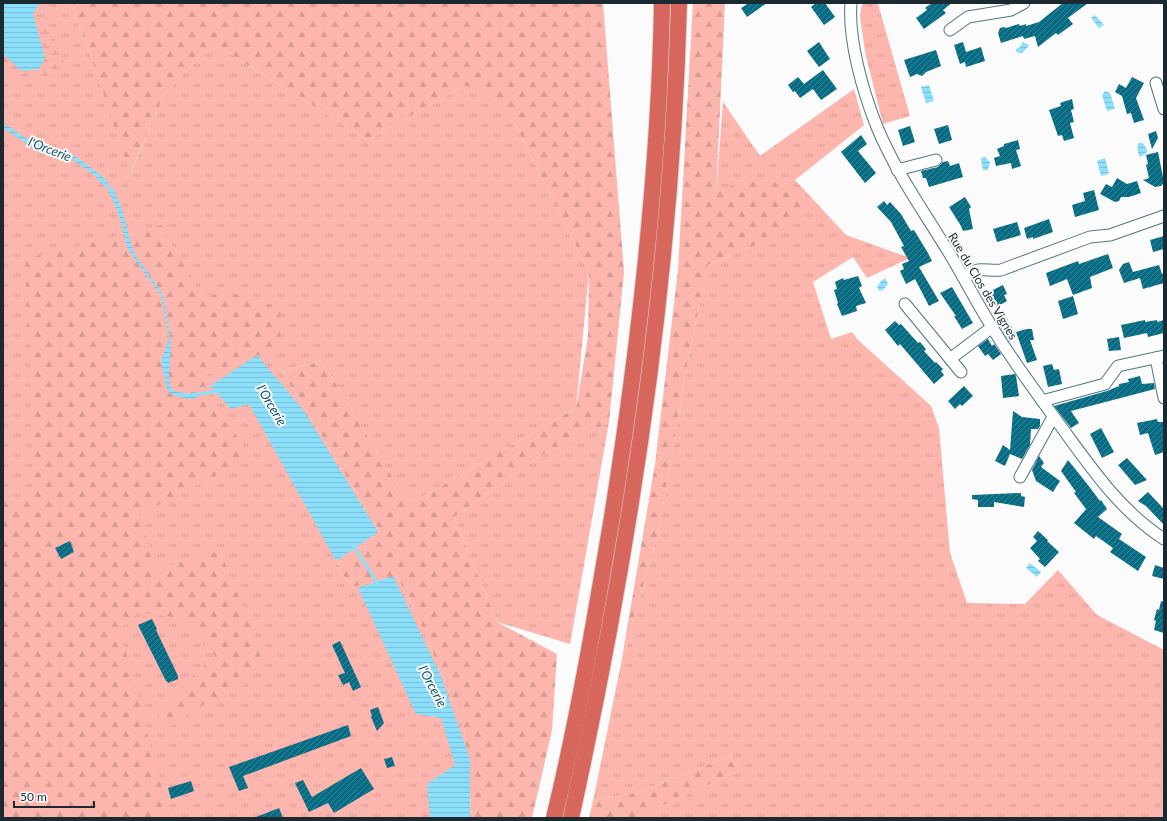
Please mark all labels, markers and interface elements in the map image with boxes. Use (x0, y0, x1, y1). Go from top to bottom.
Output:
water label: l'Orcerie (26, 133, 74, 165)
street label: Rue du Clos des Vignes (945, 230, 1021, 342)
water label: l'Orcerie (254, 382, 290, 428)
water label: l'Orcerie (415, 662, 451, 710)
scale bar (14, 783, 94, 809)
text: 50 m (20, 789, 47, 804)

